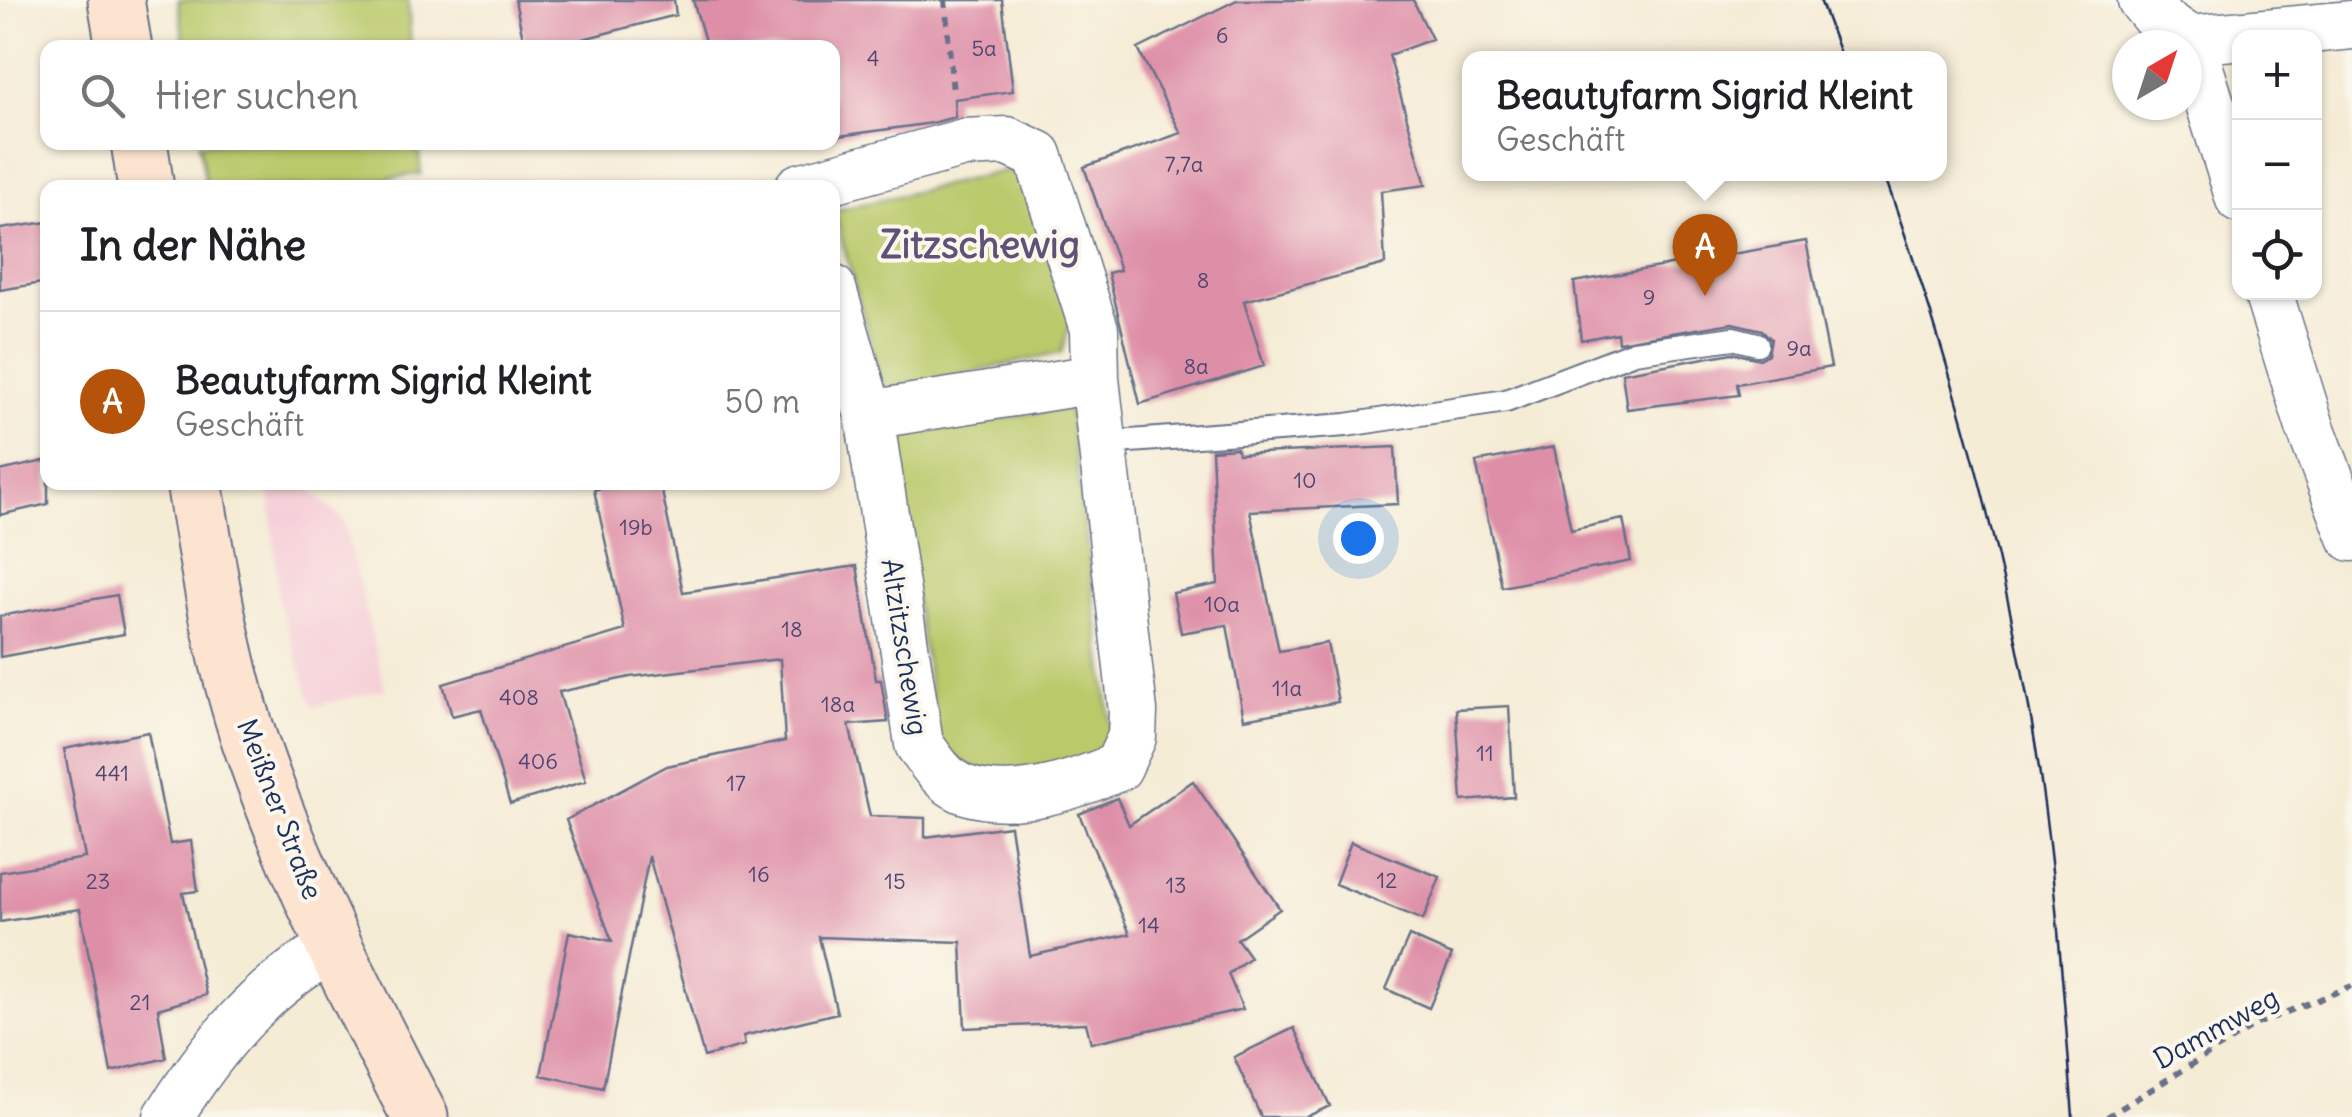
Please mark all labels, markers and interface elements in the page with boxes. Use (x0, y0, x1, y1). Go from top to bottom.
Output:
house number: 6 (1216, 21, 1228, 49)
north arrow (2112, 30, 2202, 120)
map controls (2232, 30, 2322, 300)
button: + (2232, 30, 2322, 120)
house number: 5a (971, 34, 997, 62)
search box (40, 40, 840, 150)
house number: 4 (867, 44, 879, 72)
popup (1462, 51, 1947, 181)
icon: search (75, 68, 130, 123)
text: Hier suchen (155, 72, 359, 119)
text: Beautyfarm Sigrid Kleint (1496, 72, 1913, 119)
text: Geschäft (1496, 119, 1625, 160)
button: − (2232, 120, 2322, 210)
house number: 7,7a (1165, 150, 1203, 178)
button: locate (2232, 210, 2322, 300)
pin: A (1672, 214, 1738, 296)
text: In der Nähe (80, 219, 306, 271)
district label: Zitzschewig (880, 221, 1080, 268)
house number: 8 (1197, 266, 1209, 294)
house number: 9 (1643, 283, 1655, 311)
house number: 9a (1786, 334, 1812, 362)
house number: 8a (1183, 352, 1209, 380)
text: Beautyfarm Sigrid Kleint (175, 357, 592, 404)
text: A (102, 381, 123, 422)
text: 50 m (725, 381, 800, 422)
text: Geschäft (175, 404, 304, 445)
house number: 10 (1293, 466, 1317, 494)
house number: 19b (619, 513, 653, 541)
your location (1333, 513, 1384, 564)
street label: Altzitzschewig (873, 556, 937, 738)
house number: 10a (1204, 590, 1240, 618)
house number: 18 (781, 615, 803, 643)
house number: 11a (1272, 674, 1302, 702)
house number: 408 (499, 683, 539, 711)
house number: 18a (821, 690, 855, 718)
street label: Meißner Straße (229, 714, 331, 904)
house number: 11 (1476, 739, 1494, 767)
house number: 406 (518, 747, 558, 775)
house number: 441 (95, 759, 129, 787)
house number: 17 (726, 769, 746, 797)
house number: 16 (748, 860, 770, 888)
house number: 12 (1377, 866, 1397, 894)
house number: 23 (86, 867, 110, 895)
house number: 15 (884, 867, 906, 895)
house number: 13 (1165, 871, 1187, 899)
house number: 14 (1138, 911, 1160, 939)
street label: Dammweg (2147, 979, 2285, 1077)
house number: 21 (130, 988, 150, 1016)

